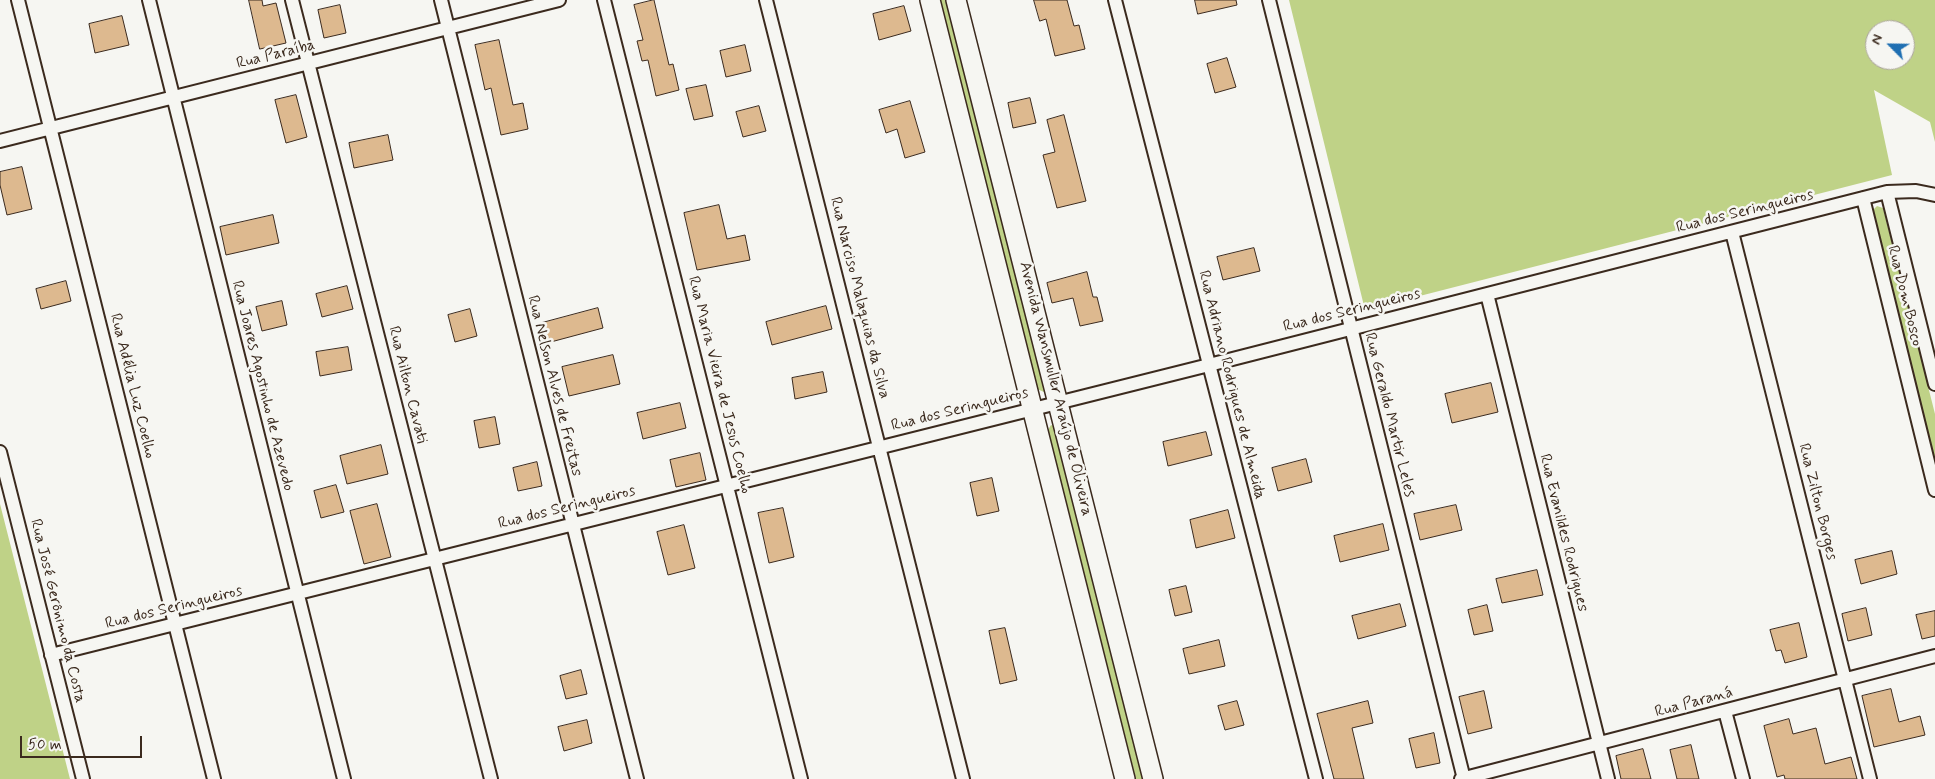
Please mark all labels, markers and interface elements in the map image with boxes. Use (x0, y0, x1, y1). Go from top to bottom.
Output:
north arrow (1865, 20, 1915, 70)
text: N (1867, 32, 1887, 47)
street label: Rua Paraíba (235, 36, 317, 74)
street label: Rua dos Seringueiros (1674, 186, 1816, 238)
street label: Rua Narciso Malaquias da Silva (825, 195, 893, 401)
street label: Rua Dom Bosco (1882, 244, 1926, 348)
street label: Avenida Wansmuller Araújo de Oliveira (1014, 260, 1096, 518)
street label: Rua Adriano Rodrigues de Almeida (1193, 269, 1269, 501)
street label: Rua Maria Vieira de Jesus Coelho (683, 274, 755, 496)
street label: Rua Joares Agostinho de Azevedo (227, 279, 297, 493)
street label: Rua dos Seringueiros (1281, 285, 1423, 337)
street label: Rua Nelson Alves de Freitas (522, 294, 586, 478)
street label: Rua Adélia Luz Coelho (105, 312, 159, 460)
street label: Rua Ailton Cavati (383, 324, 431, 446)
street label: Rua Geraldo Martir Leles (1359, 331, 1419, 499)
street label: Rua dos Seringueiros (889, 384, 1031, 436)
street label: Rua Zilton Borges (1793, 442, 1841, 562)
street label: Rua Evanildes Rodrigues (1534, 452, 1592, 614)
street label: Rua dos Seringueiros (496, 482, 638, 534)
street label: Rua José Gerônimo da Costa (25, 517, 89, 705)
street label: Rua dos Seringueiros (103, 582, 245, 634)
street label: Rua Paraná (1653, 683, 1735, 723)
scale bar (22, 726, 145, 758)
text: 50 m (28, 735, 62, 755)

